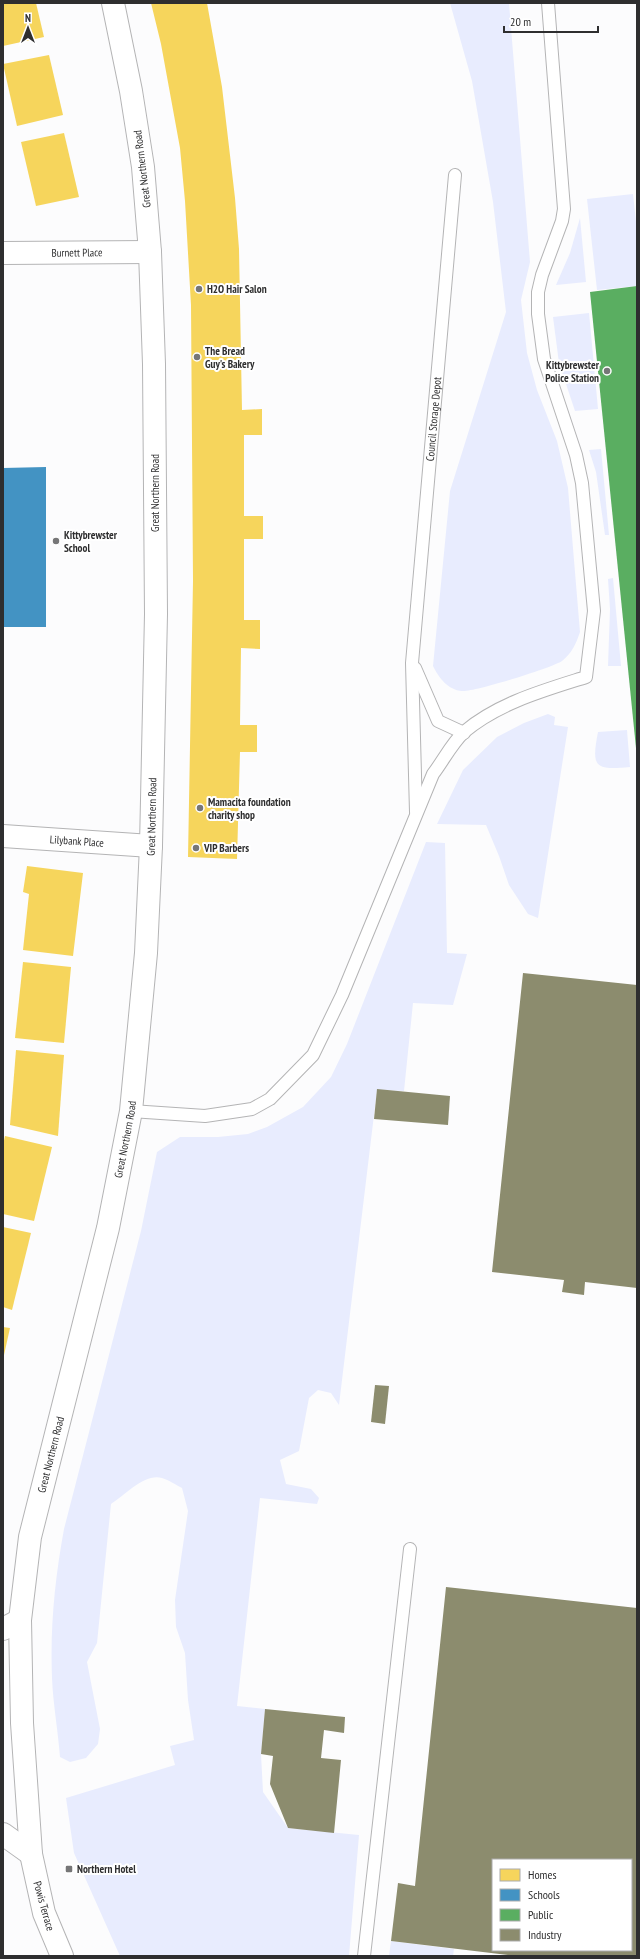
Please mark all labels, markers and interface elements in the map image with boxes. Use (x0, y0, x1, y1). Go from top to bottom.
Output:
north arrow (8, 8, 48, 48)
scale bar (504, 8, 598, 34)
text: N (25, 11, 31, 25)
text: 20 m (510, 14, 531, 29)
street label: Great Northern Road (130, 129, 154, 209)
street label: Burnett Place (51, 245, 103, 260)
place label: H2O Hair Salon (207, 282, 267, 296)
marker: H2O Hair Salon (194, 284, 204, 294)
place label: The Bread Guy's Bakery (205, 344, 255, 371)
marker: The Bread Guy's Bakery (192, 352, 202, 362)
place label: Kittybrewster Police Station (545, 358, 600, 385)
marker: Kittybrewster Police Station (602, 366, 612, 376)
street label: Council Storage Depot (423, 376, 444, 462)
street label: Great Northern Road (148, 454, 162, 532)
place label: Kittybrewster School (64, 528, 118, 555)
marker: Kittybrewster School (51, 536, 61, 546)
street label: Great Northern Road (144, 777, 159, 856)
place label: Mamacita foundation charity shop (208, 795, 291, 822)
marker: Mamacita foundation charity shop (195, 803, 205, 813)
street label: Lilybank Place (49, 832, 105, 850)
place label: VIP Barbers (203, 841, 249, 855)
marker: VIP Barbers (191, 843, 201, 853)
street label: Great Northern Road (111, 1100, 139, 1179)
street label: Great Northern Road (34, 1415, 67, 1494)
legend (492, 1859, 632, 1951)
place label: Northern Hotel (77, 1862, 136, 1876)
marker: Northern Hotel (64, 1864, 74, 1874)
text: Homes (528, 1867, 556, 1882)
street label: Powis Terrace (30, 1880, 58, 1933)
text: Schools (528, 1887, 560, 1902)
text: Public (528, 1907, 554, 1922)
text: Industry (528, 1927, 562, 1942)

